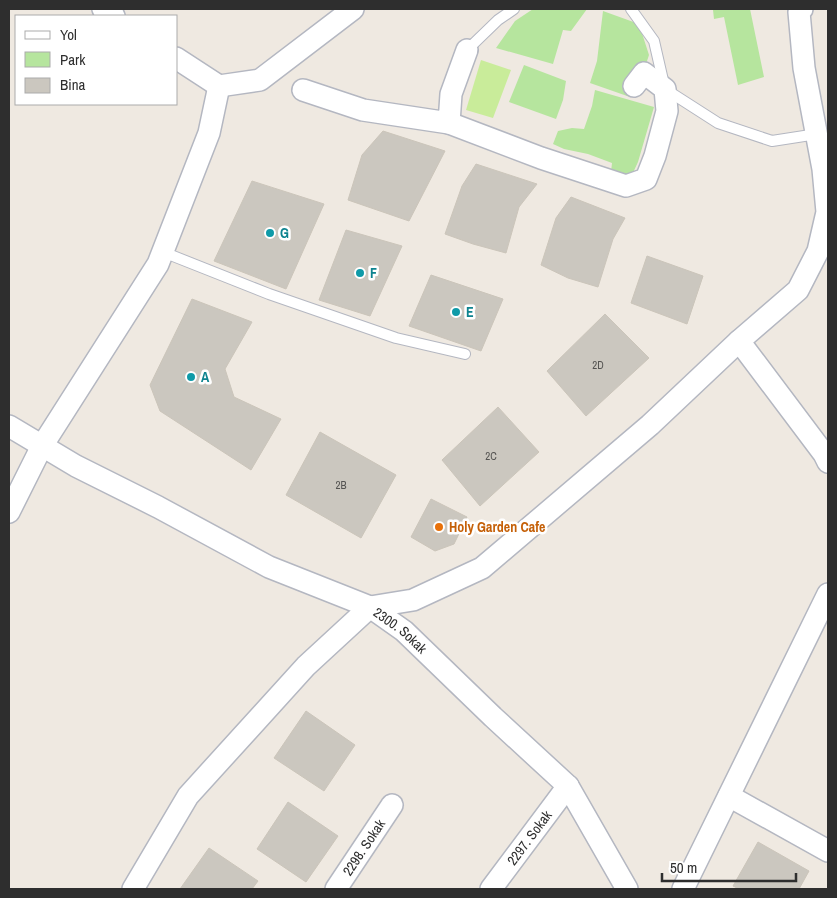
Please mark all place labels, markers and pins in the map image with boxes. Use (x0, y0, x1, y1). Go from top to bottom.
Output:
place label: G (280, 224, 289, 242)
marker: G (264, 227, 276, 239)
place label: F (370, 264, 377, 282)
marker: F (354, 267, 366, 279)
place label: E (466, 303, 474, 321)
marker: E (450, 306, 462, 318)
place label: A (201, 368, 210, 386)
marker: A (185, 371, 197, 383)
place label: Holy Garden Cafe (449, 518, 545, 536)
marker: Holy Garden Cafe (433, 521, 445, 533)

